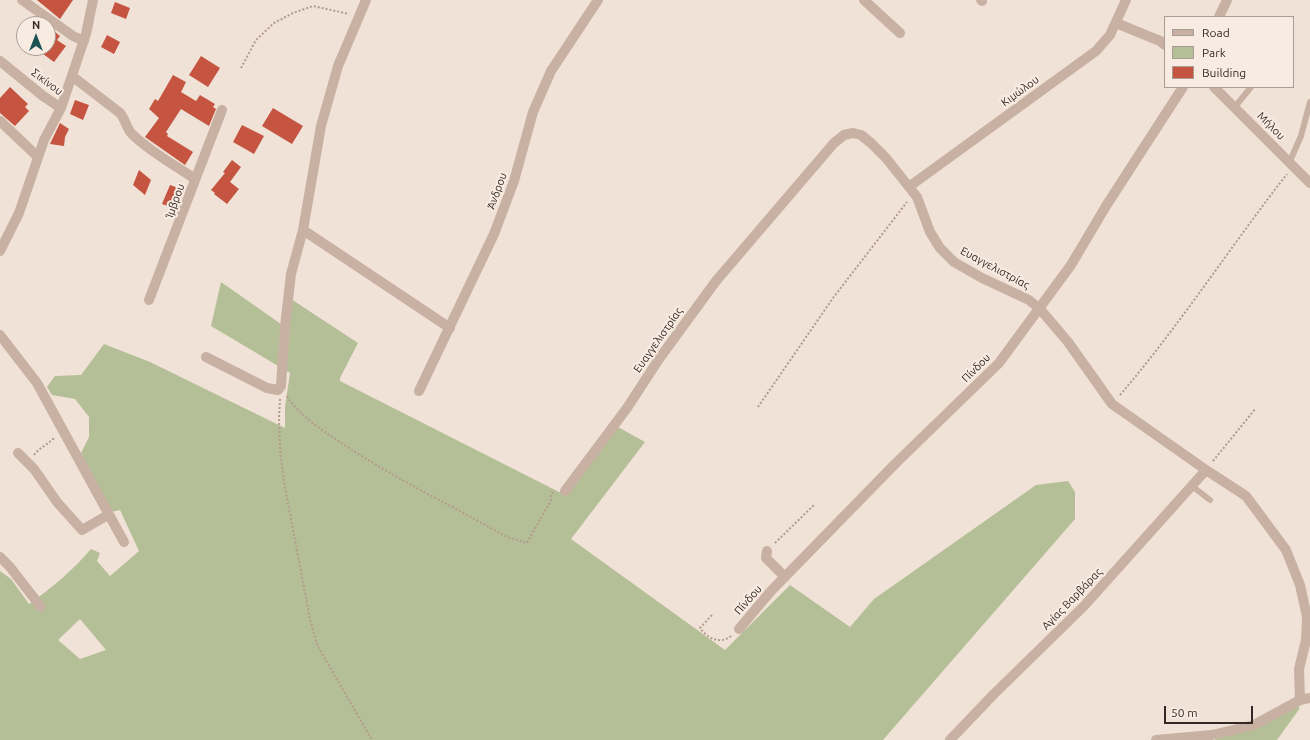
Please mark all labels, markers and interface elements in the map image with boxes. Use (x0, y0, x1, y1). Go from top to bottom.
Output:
north arrow (16, 16, 56, 56)
legend (1164, 16, 1294, 88)
text: N (32, 19, 40, 31)
text: Road (1202, 26, 1230, 39)
text: Park (1202, 46, 1226, 59)
street label: Σικίνου (29, 66, 65, 98)
text: Building (1202, 66, 1246, 79)
street label: Κιμώλου (999, 73, 1041, 109)
street label: Μήλου (1254, 109, 1288, 143)
street label: Άνδρου (484, 171, 510, 211)
street label: Ίμβρου (163, 182, 187, 220)
street label: Ευαγγελιστρίας (958, 244, 1032, 292)
street label: Ευαγγελιστρίας (631, 305, 685, 375)
street label: Πίνδου (959, 351, 993, 385)
street label: Αγίας Βαρβάρας (1039, 565, 1105, 633)
street label: Πίνδου (732, 582, 764, 618)
scale bar (1166, 698, 1255, 724)
text: 50 m (1171, 706, 1198, 719)

